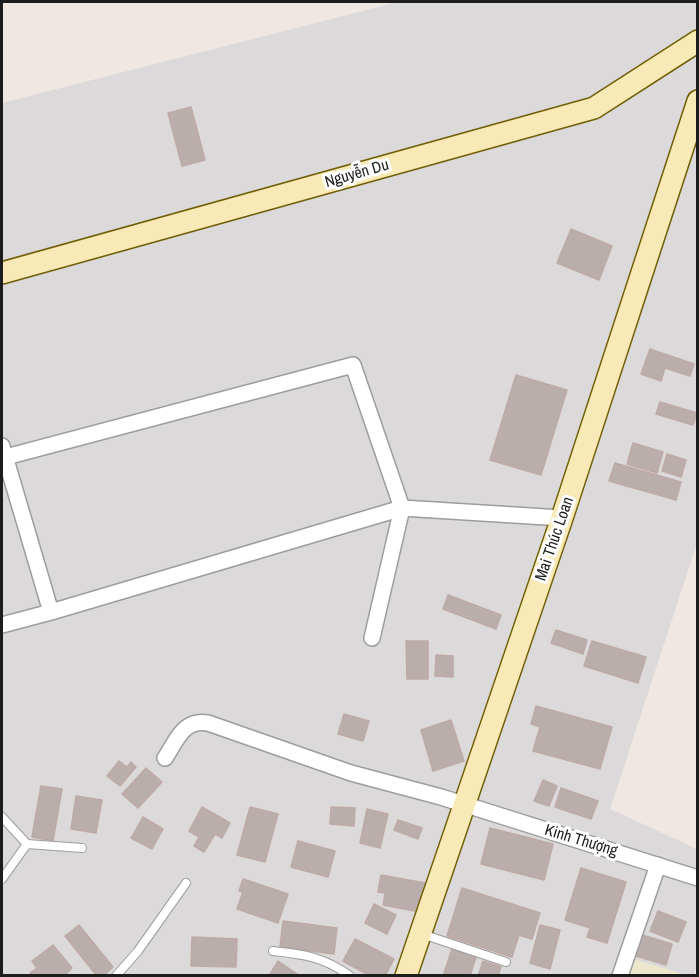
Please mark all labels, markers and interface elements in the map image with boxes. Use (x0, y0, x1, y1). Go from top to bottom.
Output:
street label: Nguyễn Du (323, 156, 391, 192)
street label: Mai Thúc Loan (532, 494, 578, 584)
street label: Kinh Thượng (542, 821, 620, 861)

